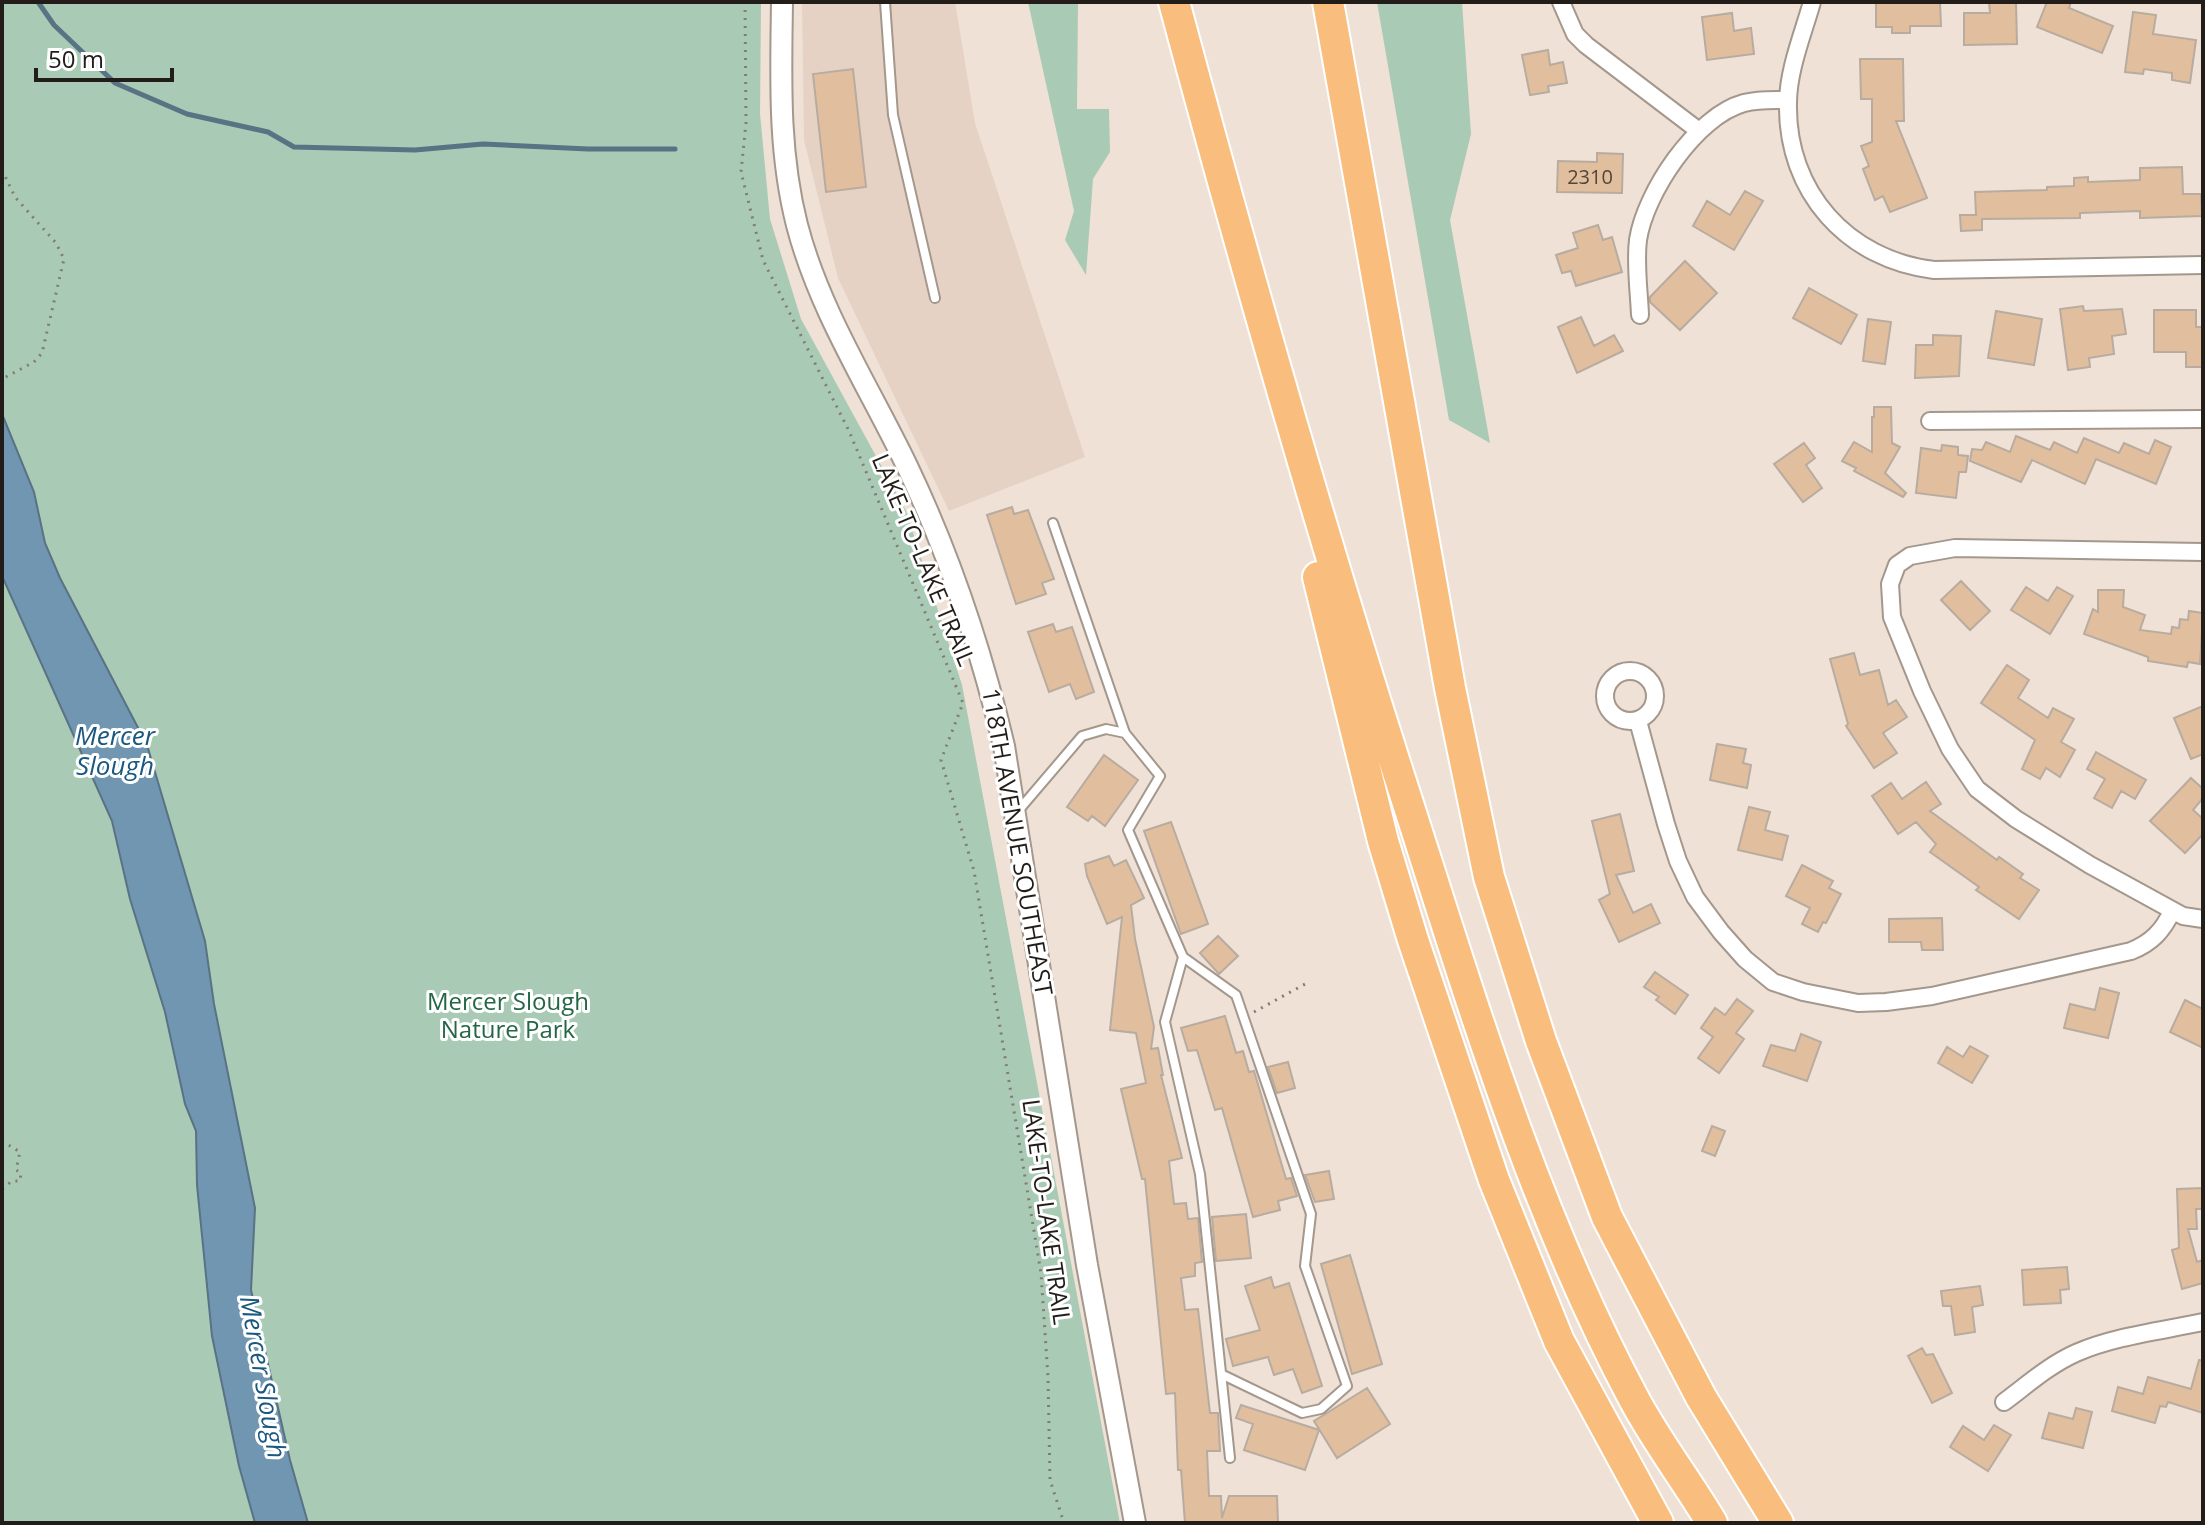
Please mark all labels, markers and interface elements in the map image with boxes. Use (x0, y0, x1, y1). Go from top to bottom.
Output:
scale bar (36, 32, 172, 82)
text: 50 m (48, 42, 104, 75)
house number: 2310 (1567, 163, 1613, 190)
street label: LAKE-TO-LAKE TRAIL (865, 448, 984, 671)
street label: 118TH AVENUE SOUTHEAST (975, 686, 1062, 998)
water label: Mercer Slough (75, 717, 157, 783)
park label: Mercer Slough Nature Park (427, 984, 589, 1045)
street label: LAKE-TO-LAKE TRAIL (1015, 1097, 1080, 1327)
water label: Mercer Slough (232, 1293, 296, 1461)

